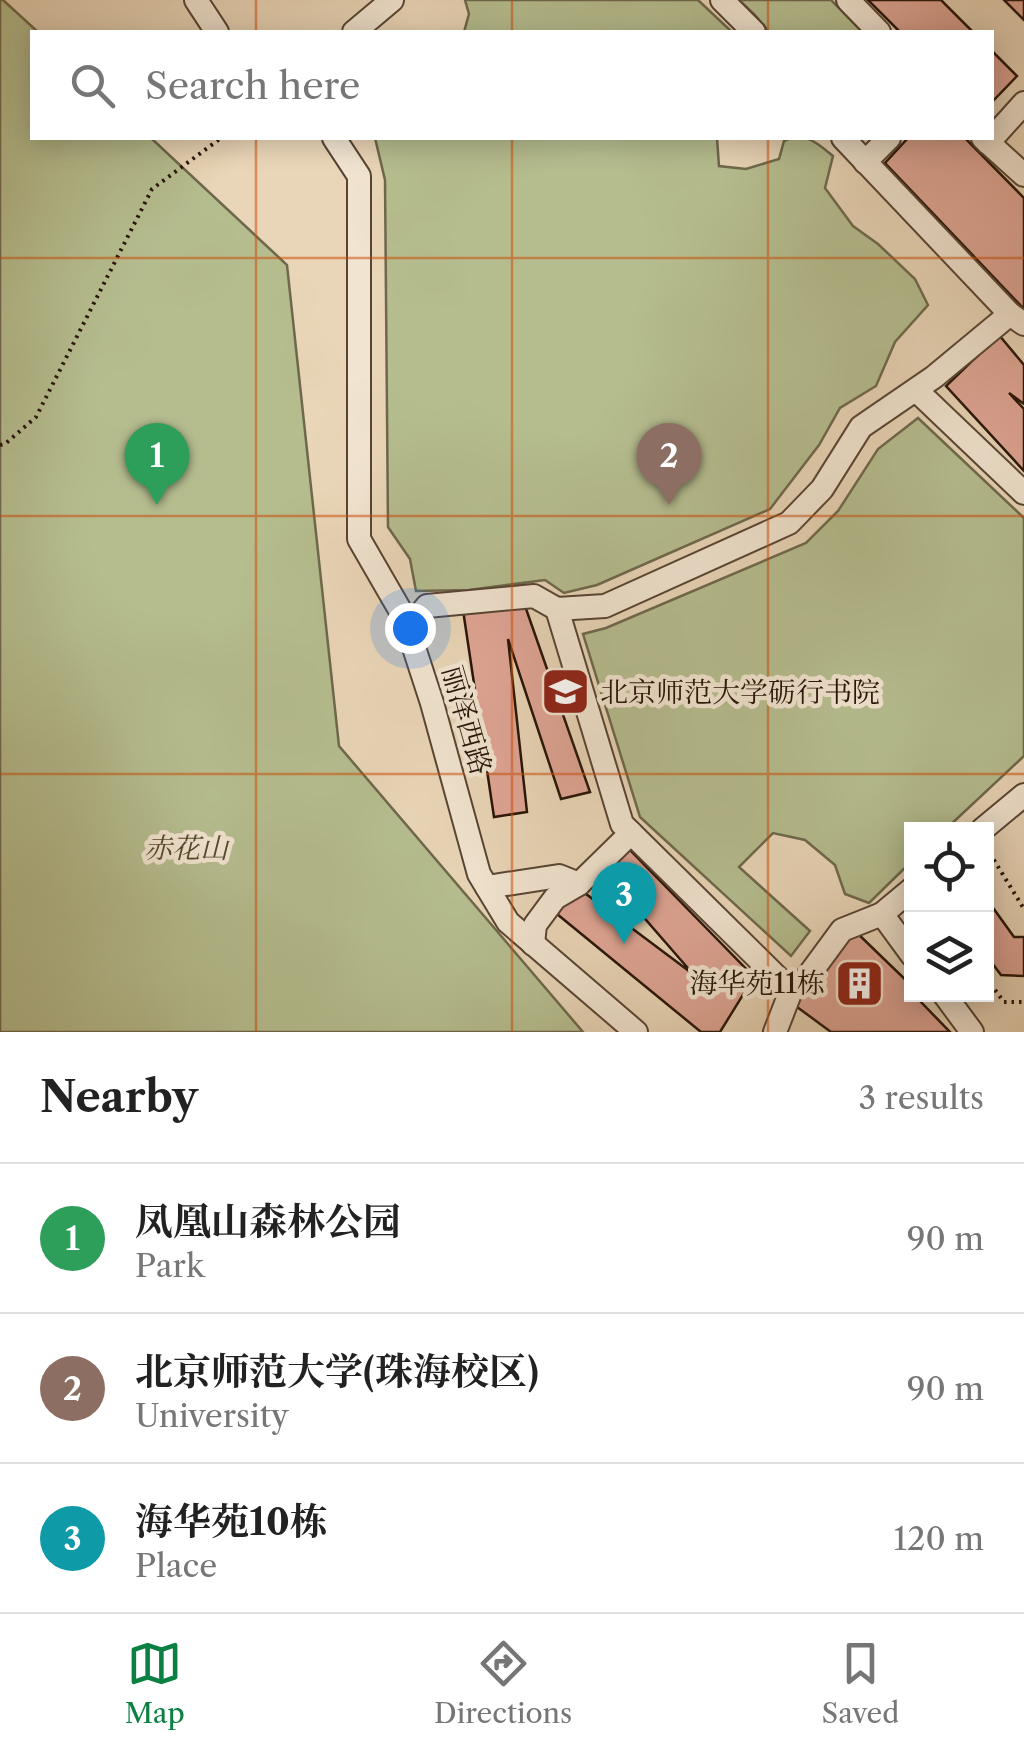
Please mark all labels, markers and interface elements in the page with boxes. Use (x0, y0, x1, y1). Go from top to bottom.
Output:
search box (30, 30, 994, 140)
icon: search (65, 58, 120, 113)
text: Search here (145, 62, 360, 109)
pin: 1 (124, 422, 190, 505)
pin: 2 (636, 422, 702, 505)
your location (385, 603, 436, 654)
street label: 丽泽西路 (435, 661, 499, 779)
school or university icon: 北京师范大学砺行书院 (539, 666, 591, 718)
place label: 北京师范大学砺行书院 (600, 675, 880, 709)
map controls (904, 822, 994, 1002)
button: locate (904, 822, 994, 912)
park label: 赤花山 (144, 831, 230, 865)
pin: 3 (592, 862, 656, 944)
button: layers (904, 912, 994, 1002)
building icon: 海华苑11栋 (834, 957, 886, 1009)
place label: 海华苑11栋 (689, 966, 825, 1000)
text: Nearby (40, 1071, 198, 1123)
text: 3 results (858, 1078, 984, 1117)
text: 凤凰山森林公园 (135, 1198, 401, 1245)
text: 1 (65, 1219, 80, 1258)
text: 90 m (907, 1219, 984, 1258)
text: Park (135, 1246, 205, 1285)
text: 北京师范大学(珠海校区) (135, 1348, 539, 1395)
text: 2 (63, 1369, 82, 1408)
text: 90 m (907, 1369, 984, 1408)
text: University (135, 1396, 289, 1435)
text: 海华苑10栋 (135, 1498, 328, 1545)
text: 3 (63, 1519, 82, 1558)
text: 120 m (894, 1519, 984, 1558)
text: Place (135, 1546, 217, 1585)
tab: Map (125, 1636, 185, 1730)
tab: Directions (434, 1636, 572, 1730)
tab: Saved (822, 1636, 899, 1730)

